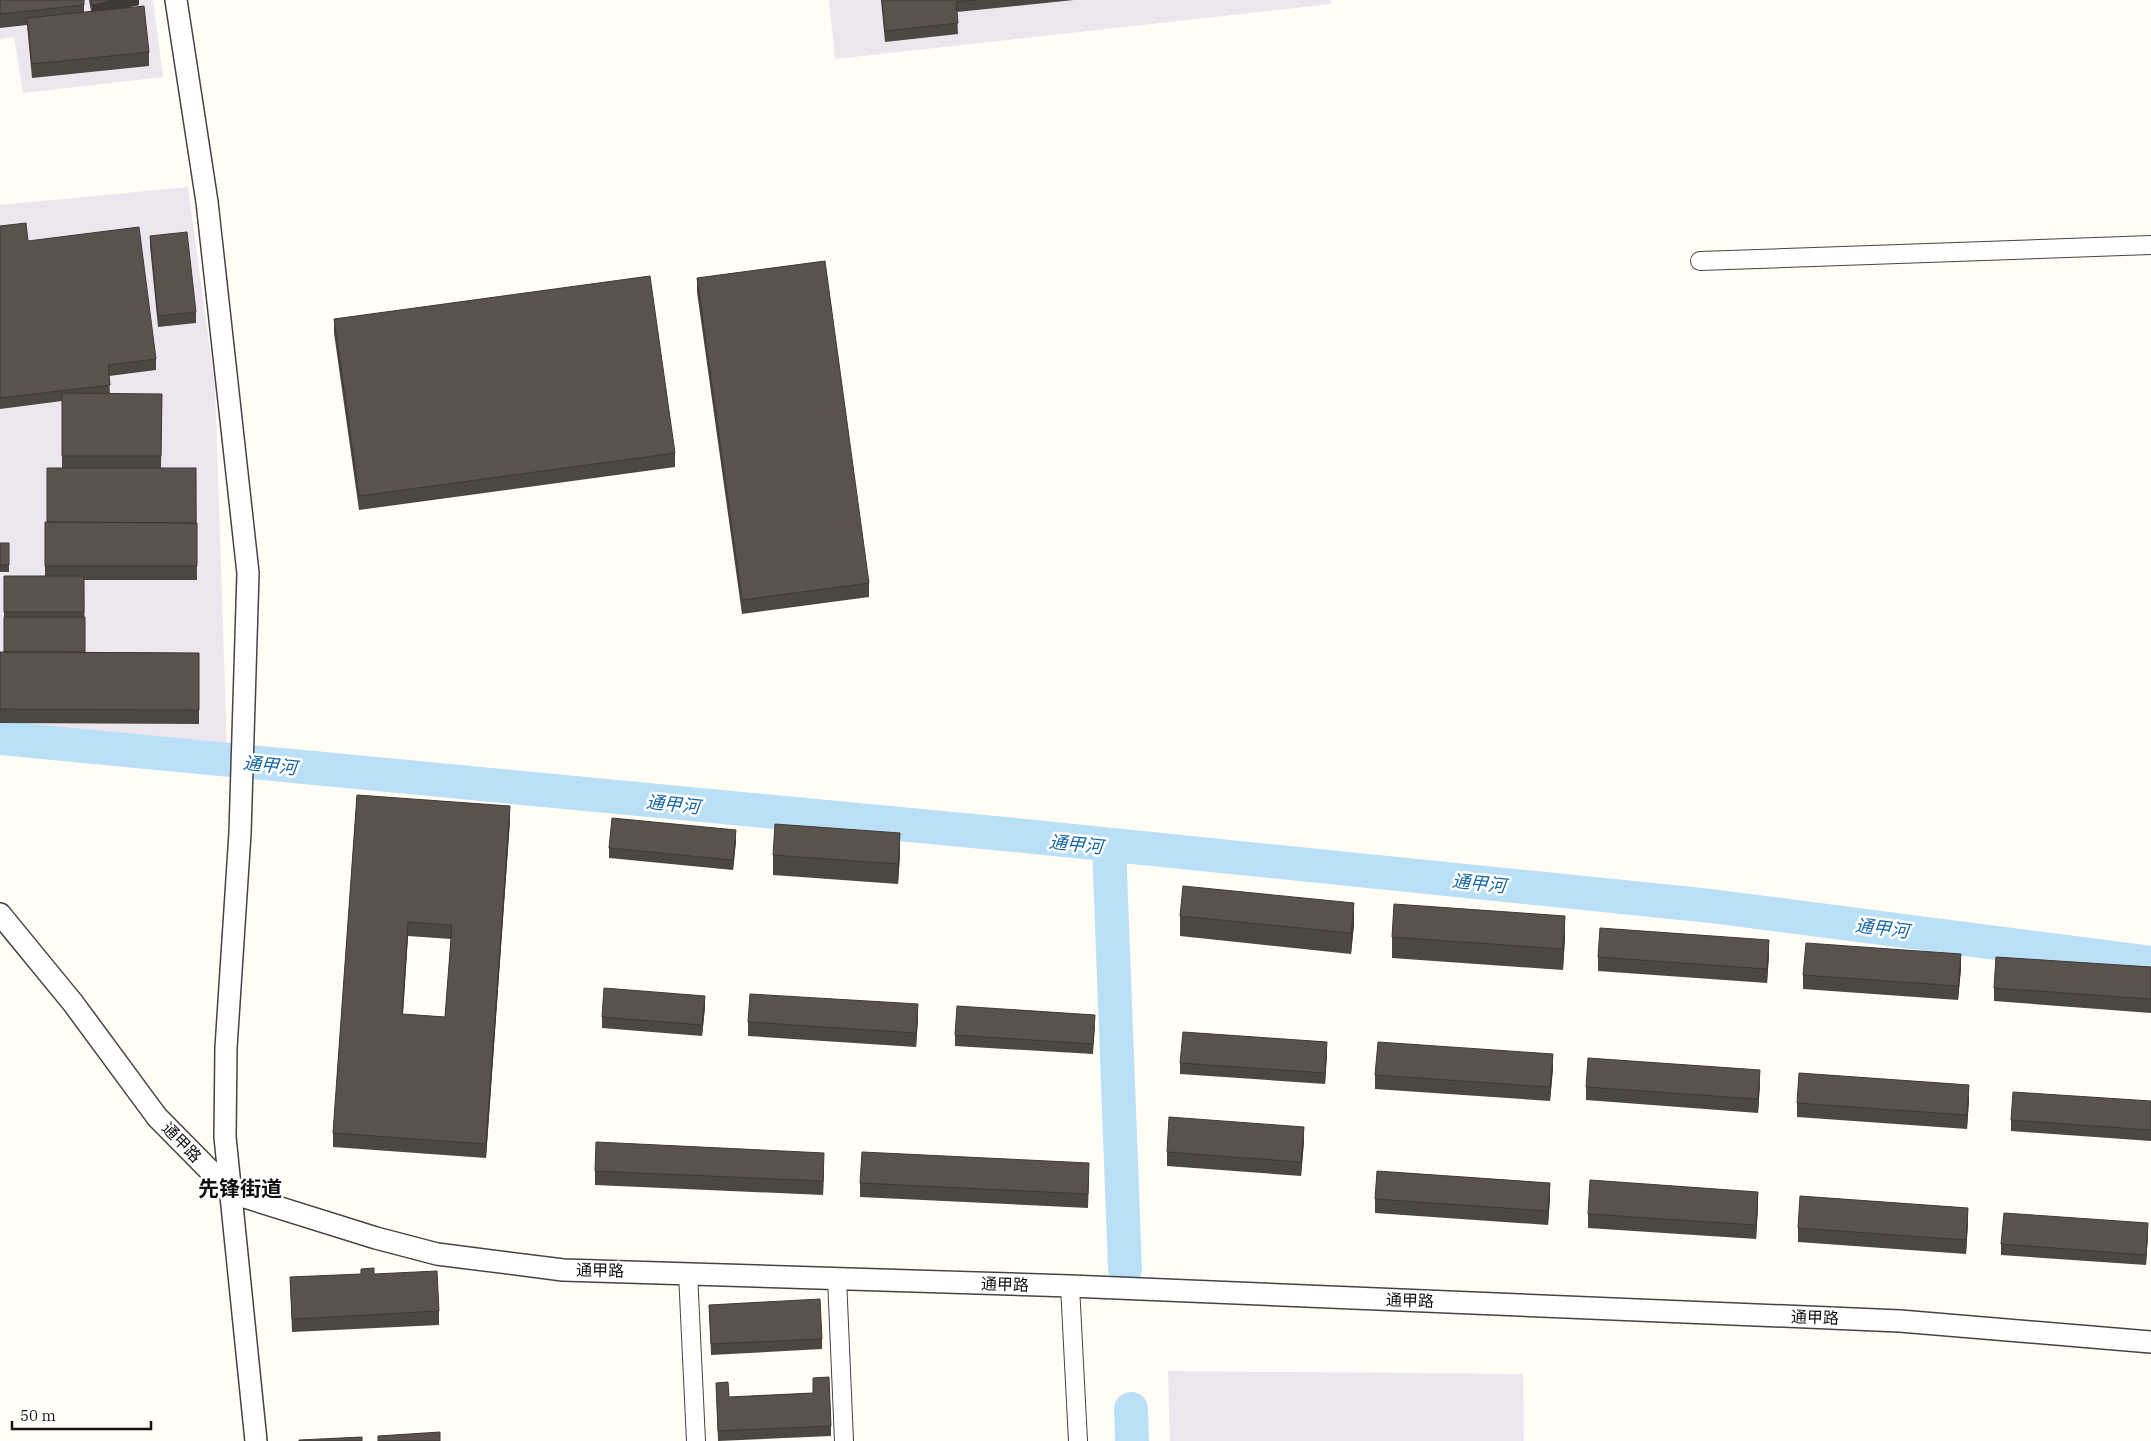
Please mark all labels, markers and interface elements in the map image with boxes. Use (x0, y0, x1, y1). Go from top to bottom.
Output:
water label: 通甲河 (242, 751, 301, 780)
water label: 通甲河 (645, 790, 704, 819)
water label: 通甲河 (1048, 830, 1107, 859)
water label: 通甲河 (1451, 869, 1510, 898)
water label: 通甲河 (1854, 913, 1913, 943)
street label: 通甲路 (158, 1118, 206, 1166)
district label: 先锋街道 (198, 1174, 282, 1202)
street label: 通甲路 (576, 1260, 624, 1280)
street label: 通甲路 (981, 1273, 1029, 1295)
street label: 通甲路 (1386, 1289, 1434, 1311)
street label: 通甲路 (1791, 1306, 1839, 1328)
scale bar (12, 1398, 151, 1430)
text: 50 m (20, 1406, 56, 1425)

